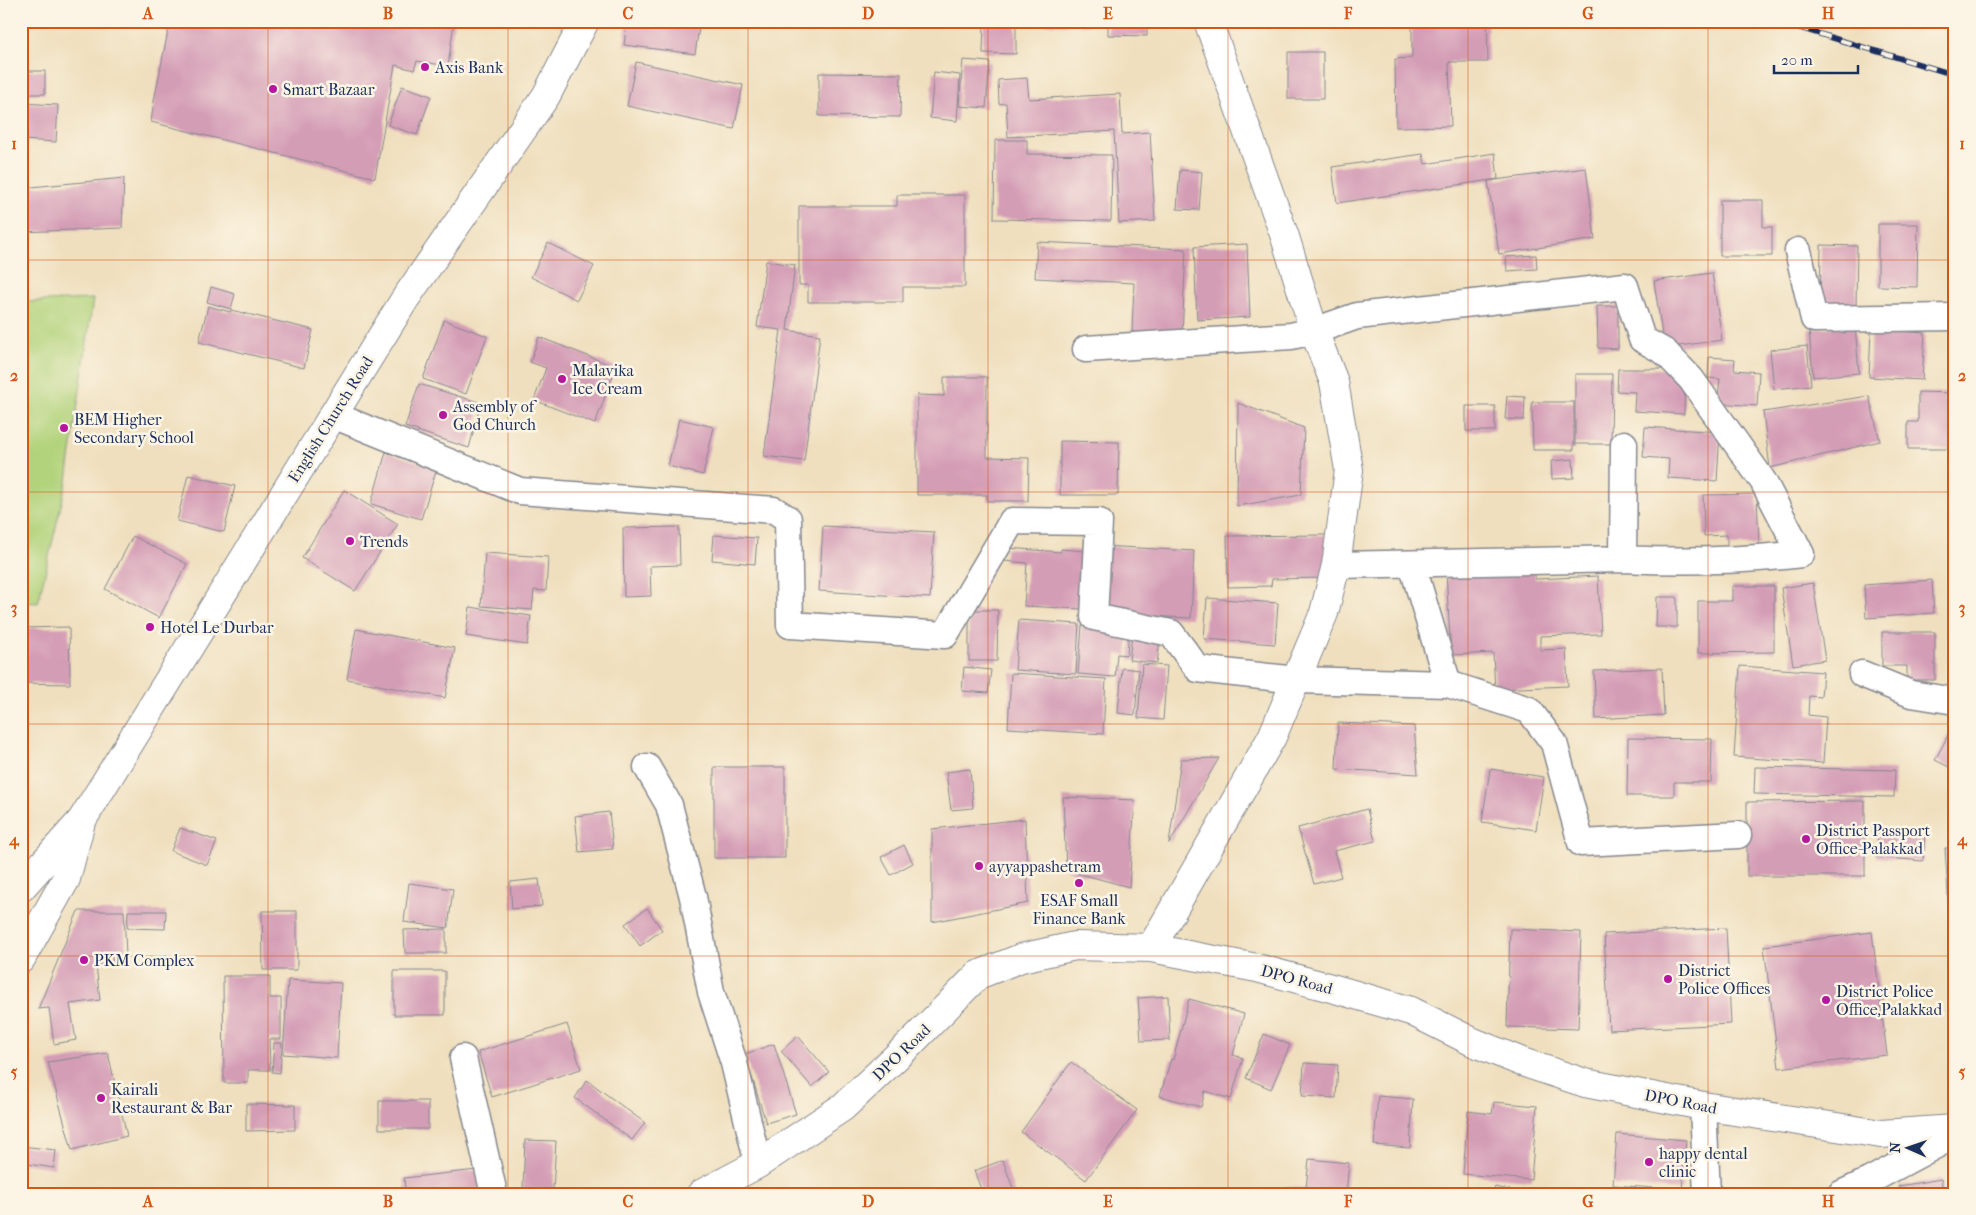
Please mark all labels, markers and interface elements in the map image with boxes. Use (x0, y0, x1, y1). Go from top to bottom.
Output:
text: A (142, 4, 154, 23)
text: B (383, 4, 393, 23)
text: C (623, 4, 634, 23)
text: D (862, 4, 874, 23)
text: E (1103, 4, 1113, 23)
text: F (1343, 4, 1353, 23)
text: G (1582, 4, 1594, 23)
text: H (1822, 4, 1835, 23)
scale bar (1774, 42, 1857, 74)
text: 20 m (1781, 51, 1813, 69)
place label: Axis Bank (434, 58, 504, 77)
marker: Axis Bank (419, 61, 431, 73)
place label: Smart Bazaar (283, 80, 375, 99)
marker: Smart Bazaar (267, 83, 279, 95)
text: 1 (11, 134, 17, 153)
text: 1 (1959, 134, 1965, 153)
street label: English Church Road (284, 352, 377, 486)
place label: Malavika Ice Cream (572, 361, 643, 398)
text: 2 (10, 366, 18, 385)
text: 2 (1958, 366, 1966, 385)
marker: Malavika Ice Cream (556, 373, 568, 385)
place label: Assembly of God Church (452, 397, 538, 434)
marker: Assembly of God Church (437, 409, 449, 421)
place label: BEM Higher Secondary School (74, 410, 195, 447)
marker: BEM Higher Secondary School (58, 422, 70, 434)
place label: Trends (360, 532, 408, 551)
marker: Trends (344, 535, 356, 547)
text: 3 (11, 598, 17, 618)
text: 3 (1959, 598, 1965, 618)
place label: Hotel Le Durbar (160, 618, 274, 637)
marker: Hotel Le Durbar (144, 621, 156, 633)
place label: District Passport Office-Palakkad (1816, 821, 1930, 858)
text: 4 (8, 830, 20, 850)
text: 4 (1956, 830, 1968, 850)
marker: District Passport Office-Palakkad (1800, 833, 1812, 845)
place label: ayyappashetram (989, 857, 1102, 876)
marker: ayyappashetram (973, 860, 985, 872)
marker: ESAF Small Finance Bank (1073, 877, 1085, 889)
place label: ESAF Small Finance Bank (1033, 891, 1126, 928)
place label: PKM Complex (94, 951, 195, 970)
marker: PKM Complex (78, 954, 90, 966)
street label: DPO Road (1259, 961, 1335, 998)
place label: District Police Offices (1678, 961, 1770, 998)
marker: District Police Offices (1662, 973, 1674, 985)
place label: District Police Office,Palakkad (1836, 982, 1942, 1019)
marker: District Police Office,Palakkad (1820, 994, 1832, 1006)
street label: DPO Road (868, 1020, 935, 1085)
text: 5 (11, 1062, 18, 1081)
text: 5 (1959, 1062, 1966, 1081)
place label: Kairali Restaurant & Bar (111, 1080, 232, 1117)
street label: DPO Road (1643, 1085, 1719, 1118)
marker: Kairali Restaurant & Bar (95, 1092, 107, 1104)
north arrow (1884, 1122, 1934, 1172)
text: N (1887, 1142, 1904, 1153)
place label: happy dental clinic (1659, 1144, 1748, 1181)
marker: happy dental clinic (1643, 1156, 1655, 1168)
text: A (142, 1192, 154, 1211)
text: B (383, 1192, 393, 1211)
text: C (623, 1192, 634, 1211)
text: D (862, 1192, 874, 1211)
text: E (1103, 1192, 1113, 1211)
text: F (1343, 1192, 1353, 1211)
text: G (1582, 1192, 1594, 1211)
text: H (1822, 1192, 1835, 1211)

